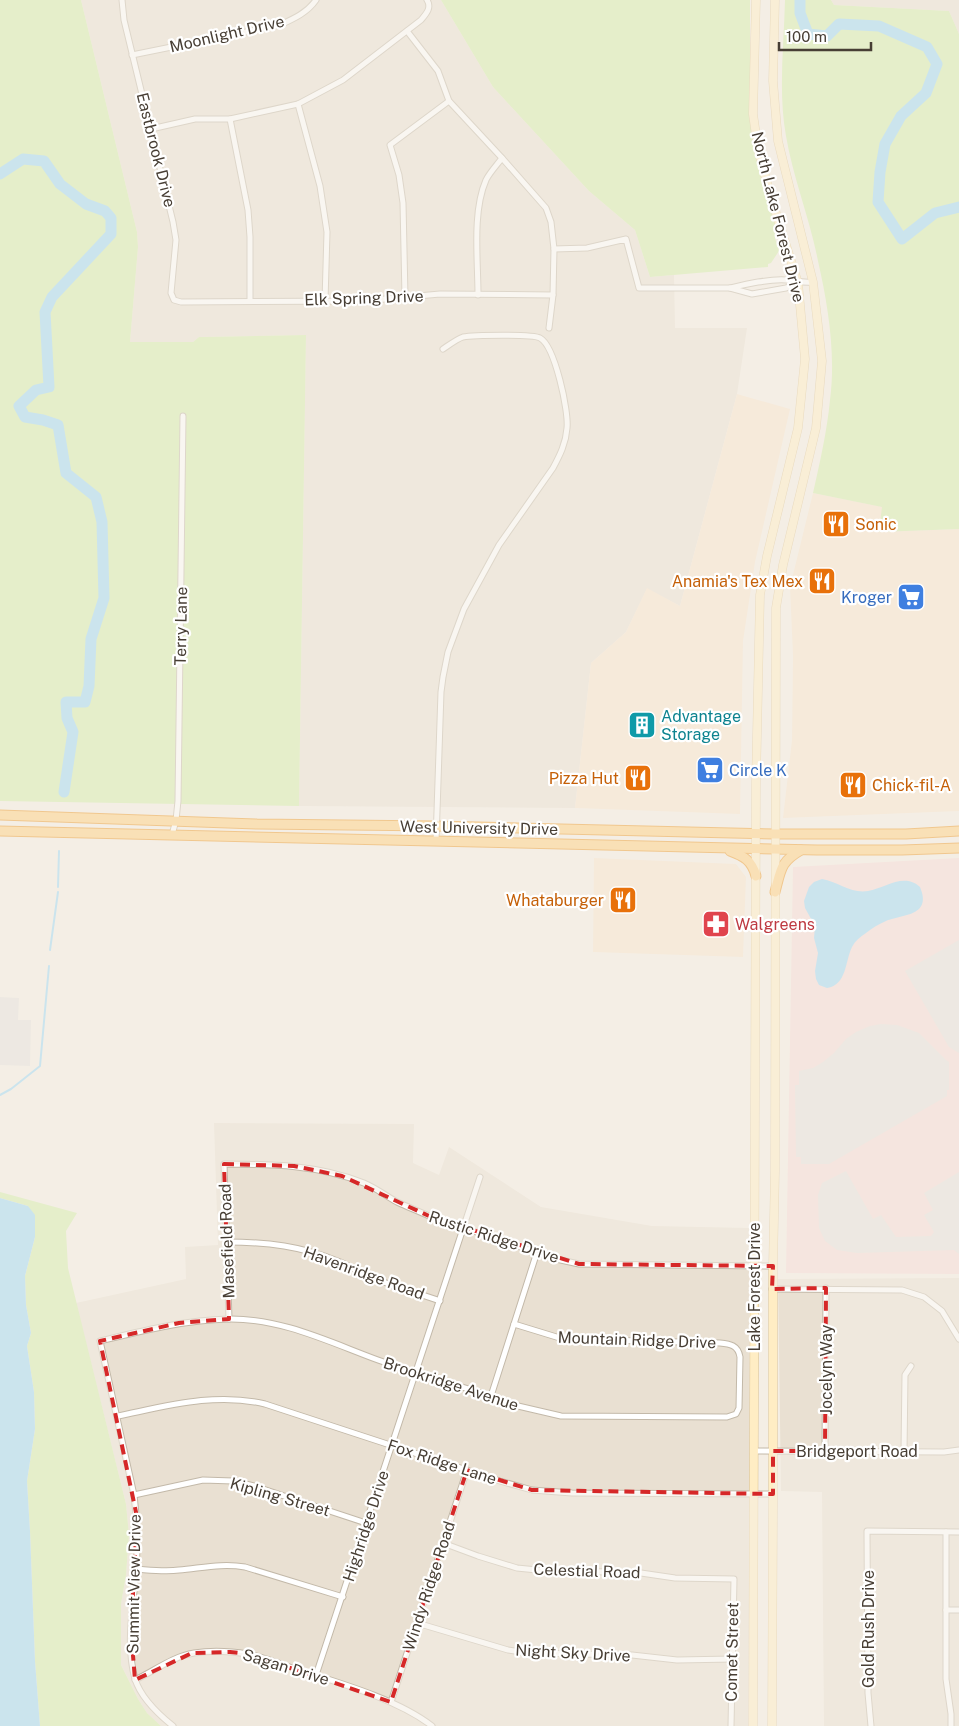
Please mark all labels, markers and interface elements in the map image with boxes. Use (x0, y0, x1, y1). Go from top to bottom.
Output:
street label: Moonlight Drive (168, 12, 286, 56)
scale bar (779, 20, 872, 52)
text: 100 m (786, 28, 827, 45)
street label: Eastbrook Drive (133, 91, 179, 209)
street label: North Lake Forest Drive (748, 130, 808, 304)
street label: Elk Spring Drive (304, 286, 424, 310)
restaurant icon: Sonic (821, 509, 851, 539)
place label: Sonic (855, 515, 897, 534)
restaurant icon: Anamia's Tex Mex (807, 566, 837, 596)
place label: Anamia's Tex Mex (672, 572, 803, 591)
supermarket icon: Kroger (896, 582, 926, 612)
street label: Terry Lane (171, 586, 191, 666)
place label: Kroger (841, 588, 892, 607)
place label: Advantage Storage (661, 707, 741, 744)
building icon: Advantage Storage (627, 710, 657, 740)
supermarket icon: Circle K (695, 755, 725, 785)
place label: Circle K (729, 761, 787, 780)
restaurant icon: Pizza Hut (623, 763, 653, 793)
place label: Pizza Hut (549, 769, 619, 788)
restaurant icon: Chick-fil-A (838, 770, 868, 800)
place label: Chick-fil-A (872, 776, 951, 795)
street label: West University Drive (400, 817, 558, 839)
restaurant icon: Whataburger (608, 885, 638, 915)
place label: Whataburger (506, 891, 604, 910)
pharmacy icon: Walgreens (701, 909, 731, 939)
place label: Walgreens (735, 915, 815, 934)
street label: Masefield Road (216, 1183, 238, 1299)
street label: Rustic Ridge Drive (427, 1207, 561, 1267)
street label: Lake Forest Drive (745, 1222, 764, 1352)
street label: Havenridge Road (301, 1242, 427, 1304)
street label: Jocelyn Way (817, 1324, 836, 1415)
street label: Mountain Ridge Drive (557, 1328, 717, 1352)
street label: Brookridge Avenue (381, 1353, 521, 1415)
street label: Fox Ridge Lane (385, 1435, 499, 1489)
street label: Bridgeport Road (796, 1442, 918, 1461)
street label: Highridge Drive (339, 1468, 393, 1584)
street label: Kipling Street (228, 1474, 332, 1520)
street label: Summit View Drive (123, 1514, 145, 1654)
street label: Windy Ridge Road (399, 1519, 459, 1653)
street label: Celestial Road (533, 1560, 641, 1582)
street label: Gold Rush Drive (859, 1570, 878, 1688)
street label: Comet Street (722, 1602, 742, 1702)
street label: Night Sky Drive (515, 1640, 631, 1666)
street label: Sagan Drive (240, 1645, 332, 1689)

